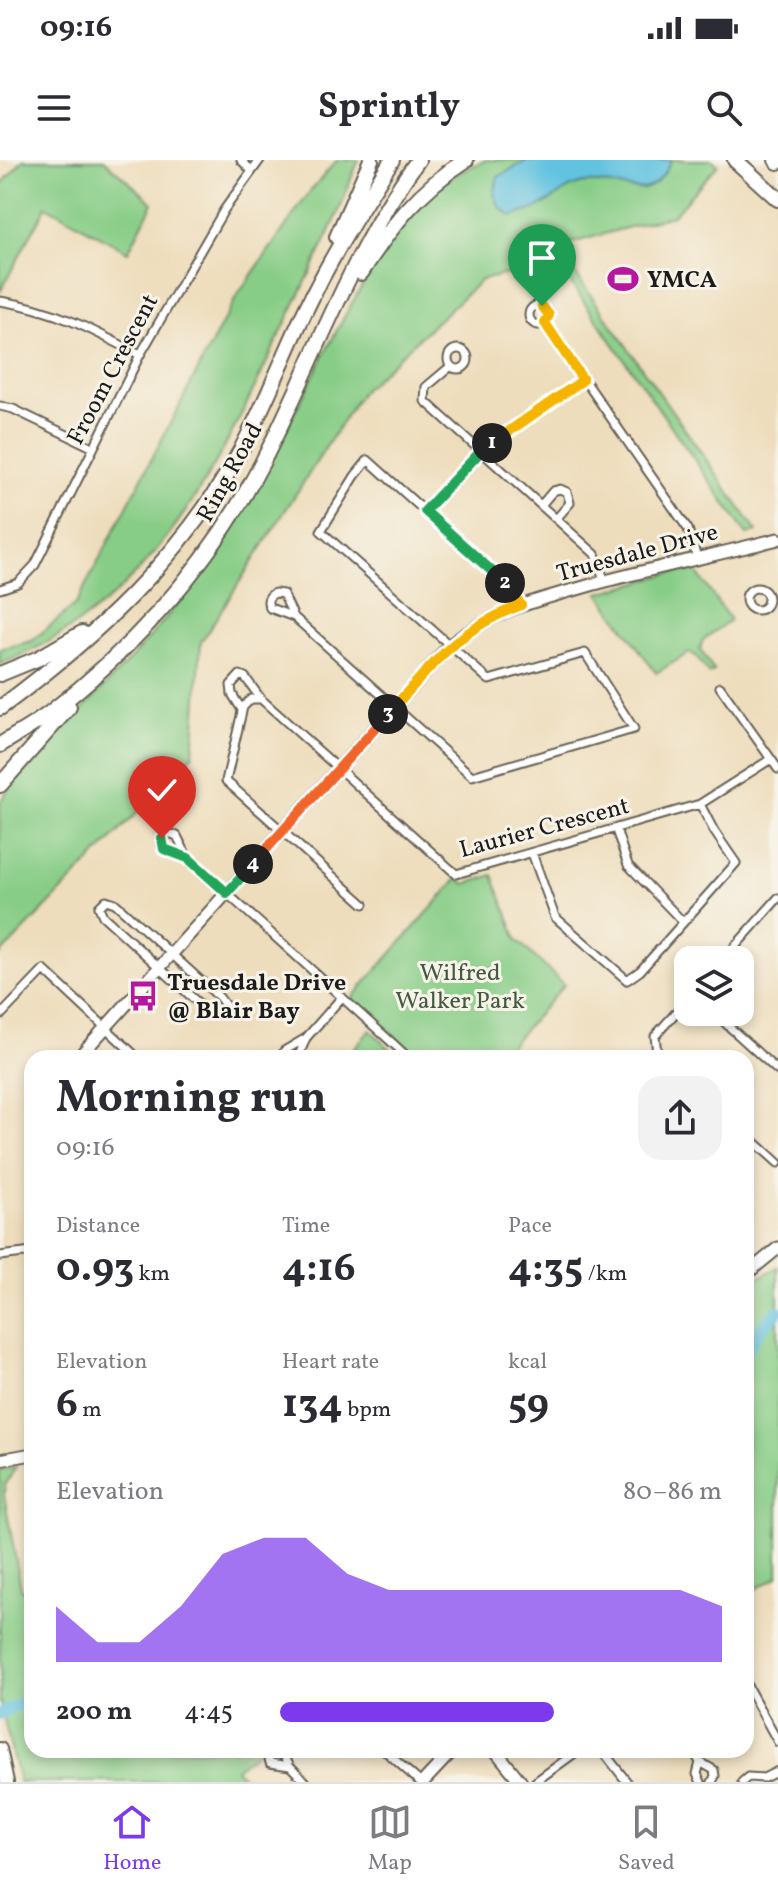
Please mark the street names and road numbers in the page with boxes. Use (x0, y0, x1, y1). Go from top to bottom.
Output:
street label: Froom Crescent (60, 288, 168, 451)
street label: Ring Road (189, 417, 272, 529)
street label: Truesdale Drive (553, 516, 722, 592)
street label: Laurier Crescent (456, 790, 633, 868)

